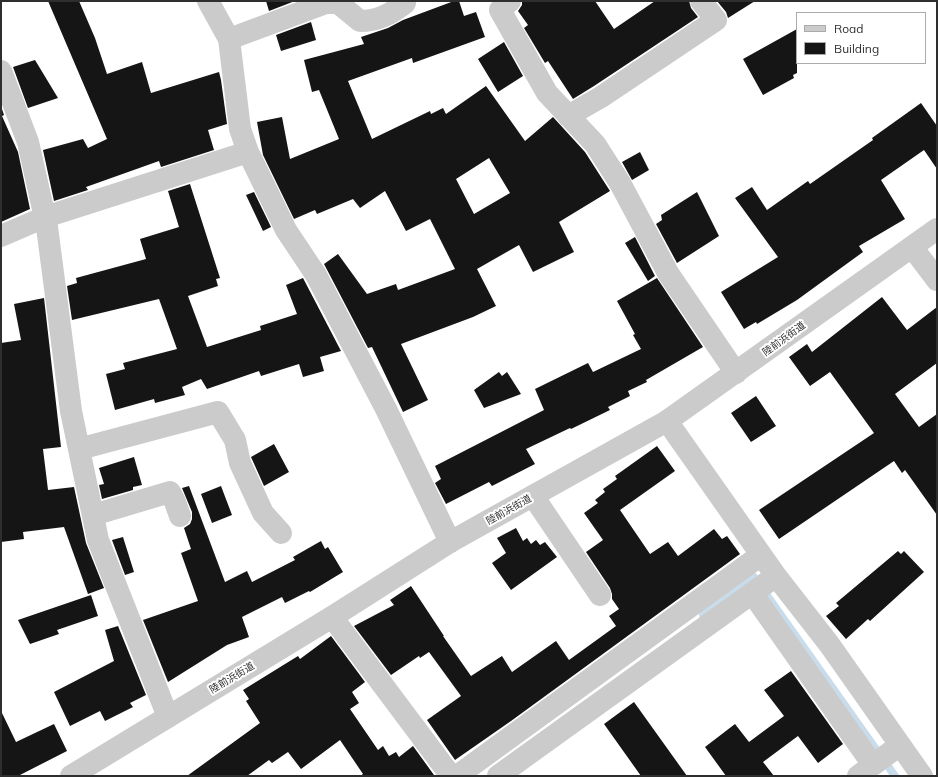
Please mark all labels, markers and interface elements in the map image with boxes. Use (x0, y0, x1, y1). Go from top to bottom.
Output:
legend (796, 12, 926, 64)
text: Road (834, 21, 863, 36)
text: Building (834, 41, 879, 56)
street label: 陸前浜街道 (760, 319, 808, 359)
street label: 陸前浜街道 (484, 493, 534, 527)
street label: 陸前浜街道 (207, 660, 257, 696)

